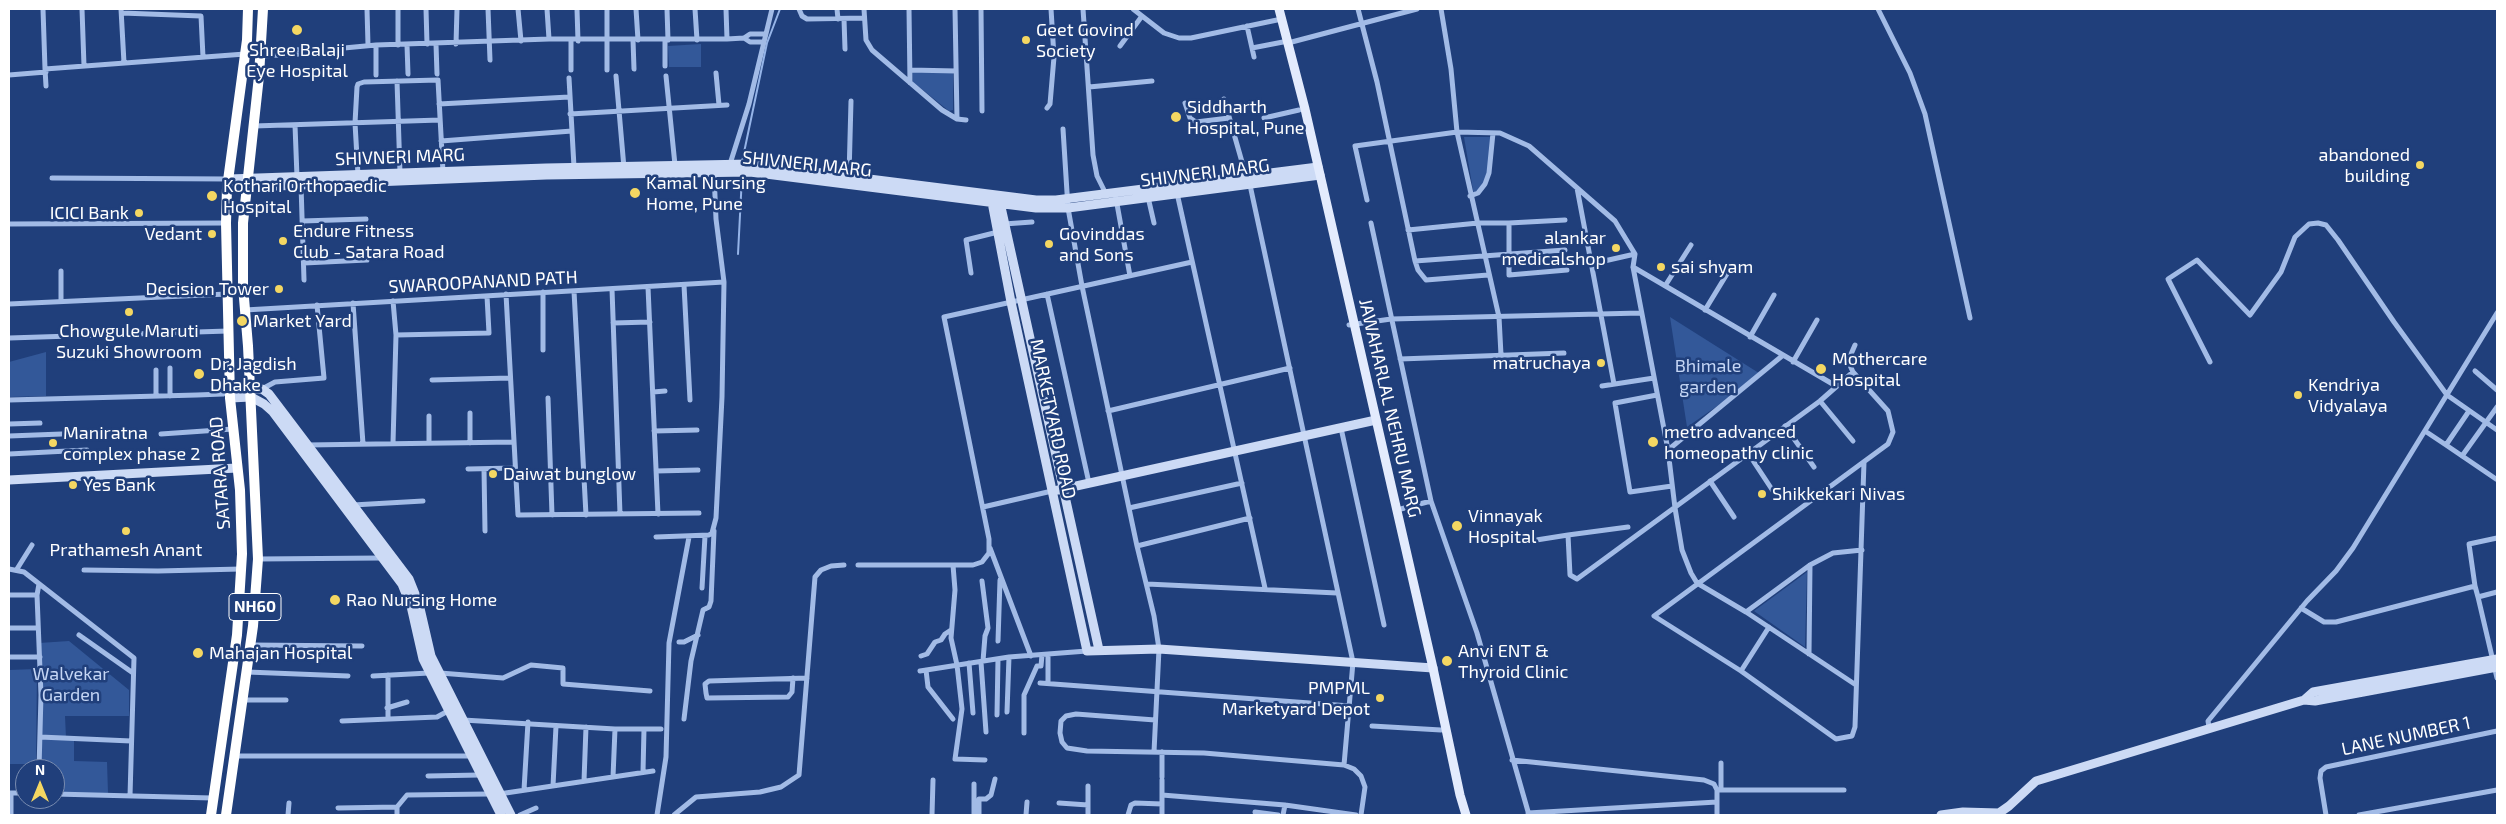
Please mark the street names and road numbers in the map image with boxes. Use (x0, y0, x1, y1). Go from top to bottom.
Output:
street label: SHIVNERI MARG (335, 144, 465, 170)
street label: SHIVNERI MARG (741, 146, 873, 182)
street label: SHIVNERI MARG (1139, 154, 1271, 192)
street label: SWAROOPANAND PATH (388, 266, 578, 298)
street label: JAWAHARLAL NEHRU MARG (1354, 296, 1426, 520)
street label: MARKETYARD ROAD (1025, 337, 1081, 501)
street label: SATARA ROAD (205, 416, 235, 530)
road number: NH60 (229, 594, 281, 620)
street label: LANE NUMBER 1 (2340, 712, 2472, 760)

